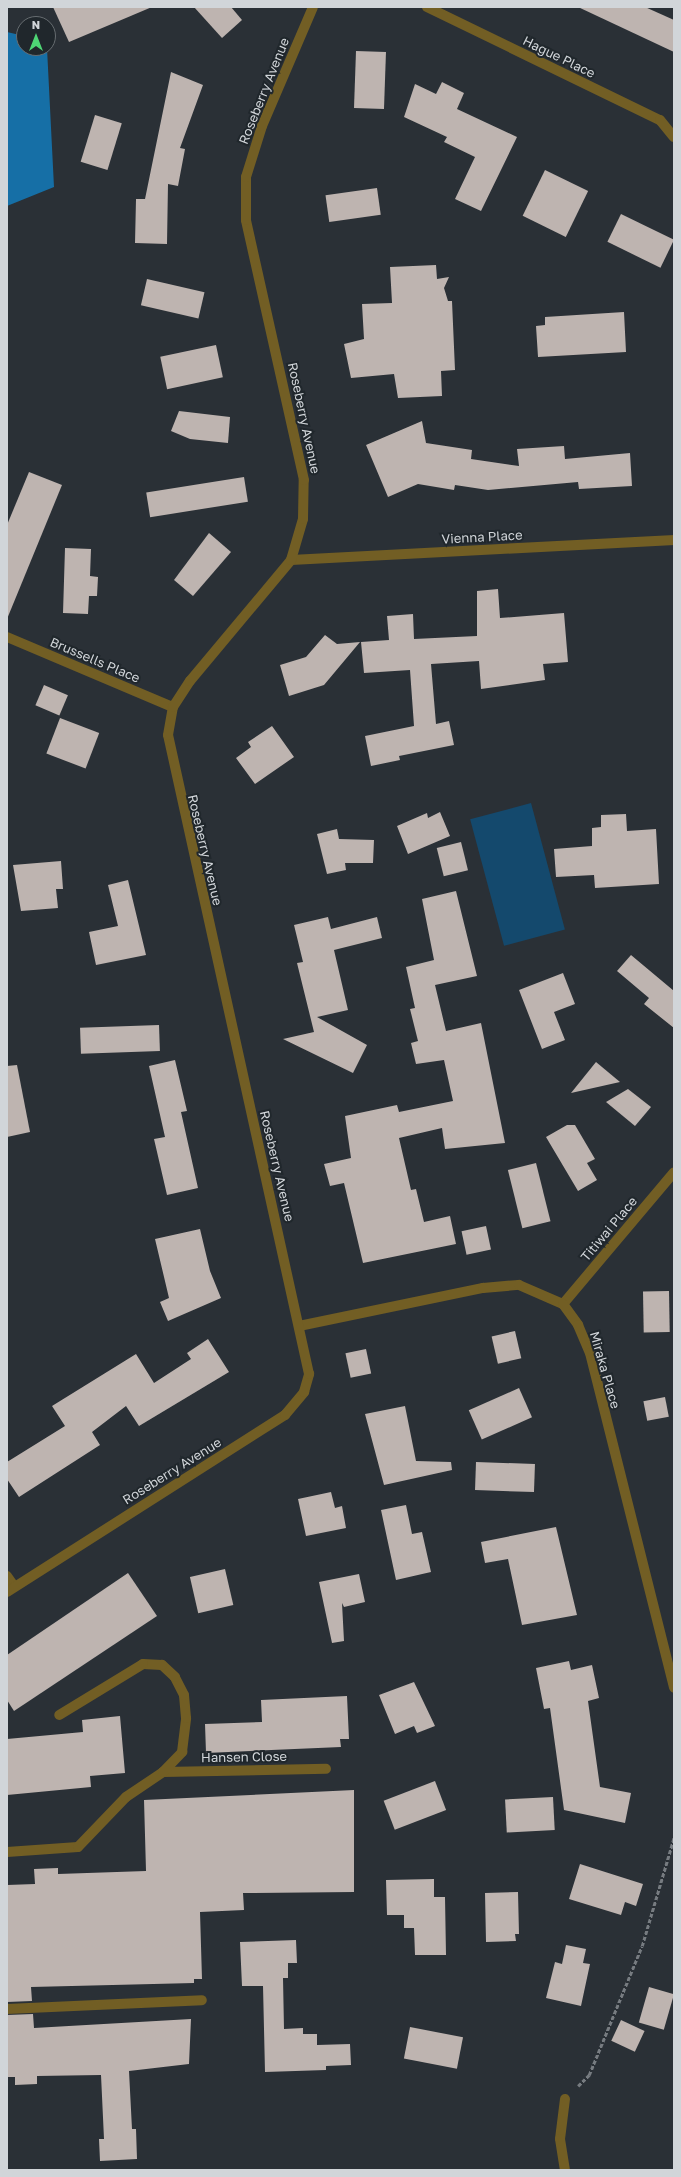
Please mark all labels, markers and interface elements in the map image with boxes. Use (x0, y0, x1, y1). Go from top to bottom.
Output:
north arrow (16, 16, 56, 56)
text: N (32, 18, 40, 31)
street label: Hague Place (520, 33, 598, 81)
street label: Roseberry Avenue (236, 35, 292, 147)
street label: Roseberry Avenue (285, 361, 323, 475)
street label: Vienna Place (441, 527, 523, 547)
street label: Brussells Place (48, 634, 142, 686)
street label: Roseberry Avenue (185, 793, 225, 907)
street label: Roseberry Avenue (257, 1109, 297, 1223)
street label: Titiwai Place (578, 1194, 640, 1264)
street label: Miraka Place (587, 1330, 623, 1410)
street label: Roseberry Avenue (120, 1434, 224, 1508)
street label: Hansen Close (201, 1748, 287, 1766)

